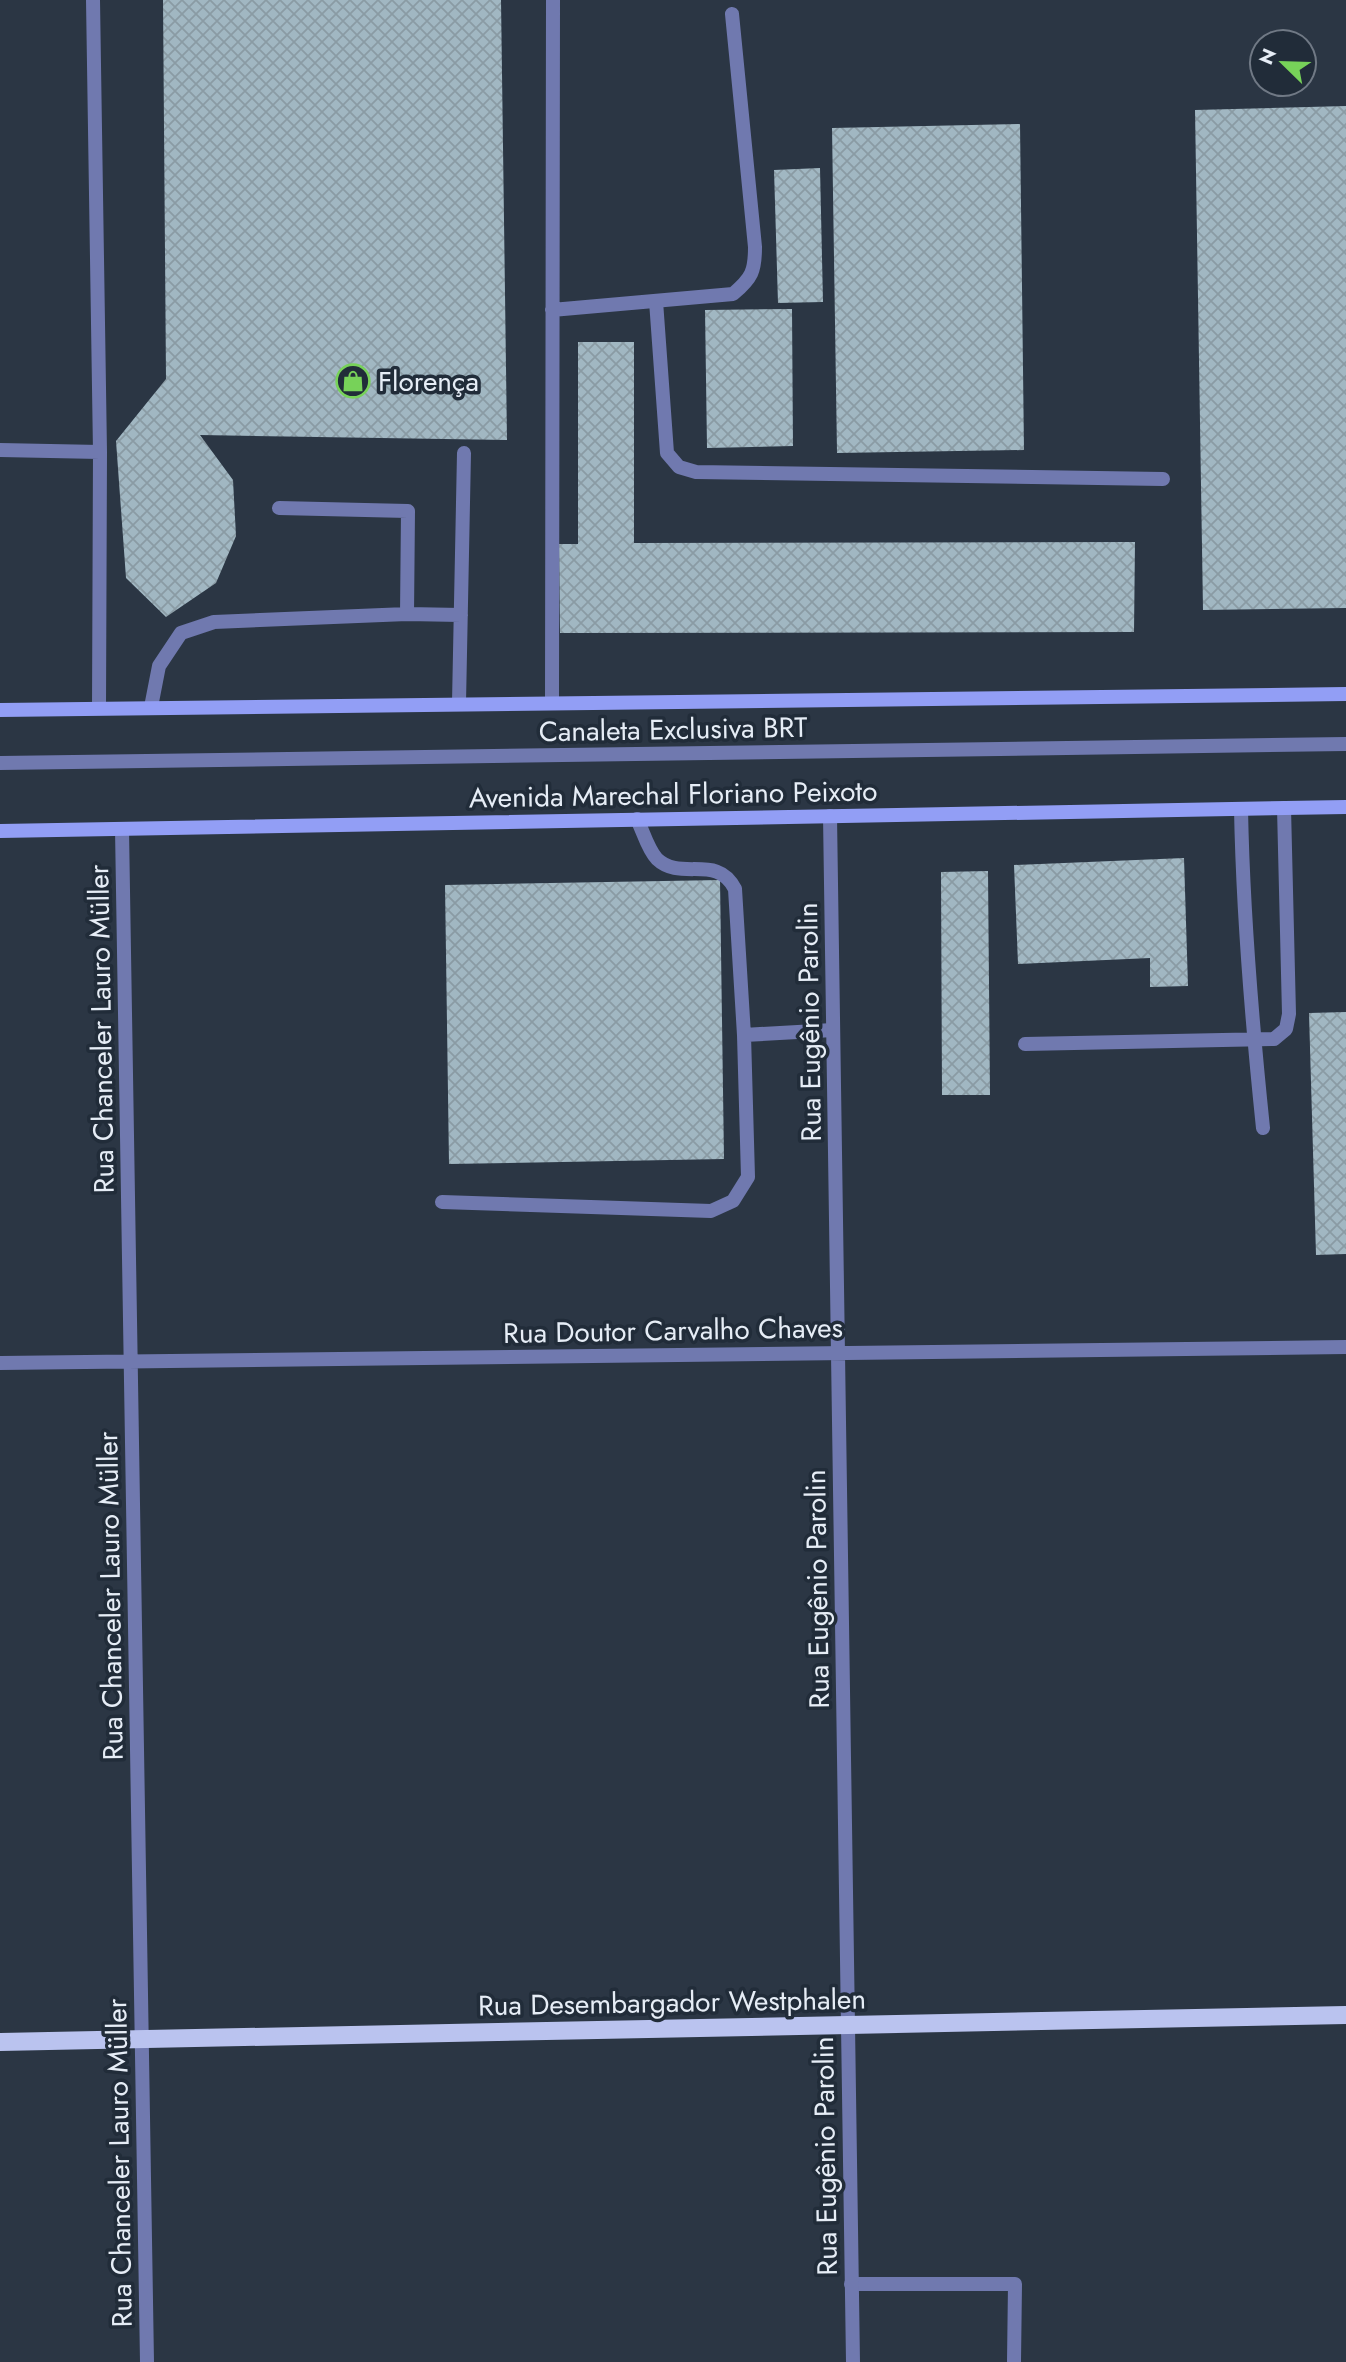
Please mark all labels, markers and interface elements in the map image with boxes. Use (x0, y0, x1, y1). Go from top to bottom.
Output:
north arrow (1248, 28, 1318, 98)
text: N (1252, 44, 1283, 69)
place label: Florença (378, 361, 479, 402)
shop icon: Florença (334, 362, 372, 400)
street label: Canaleta Exclusiva BRT (538, 707, 808, 752)
street label: Avenida Marechal Floriano Peixoto (468, 770, 878, 819)
street label: Rua Chanceler Lauro Müller (78, 864, 125, 1194)
street label: Rua Eugênio Parolin (787, 902, 832, 1142)
street label: Rua Doutor Carvalho Chaves (503, 1307, 843, 1354)
street label: Rua Chanceler Lauro Müller (87, 1431, 134, 1761)
street label: Rua Eugênio Parolin (795, 1469, 840, 1709)
street label: Rua Desembargador Westphalen (478, 1979, 866, 2026)
street label: Rua Chanceler Lauro Müller (96, 1998, 143, 2328)
street label: Rua Eugênio Parolin (803, 2036, 848, 2276)

